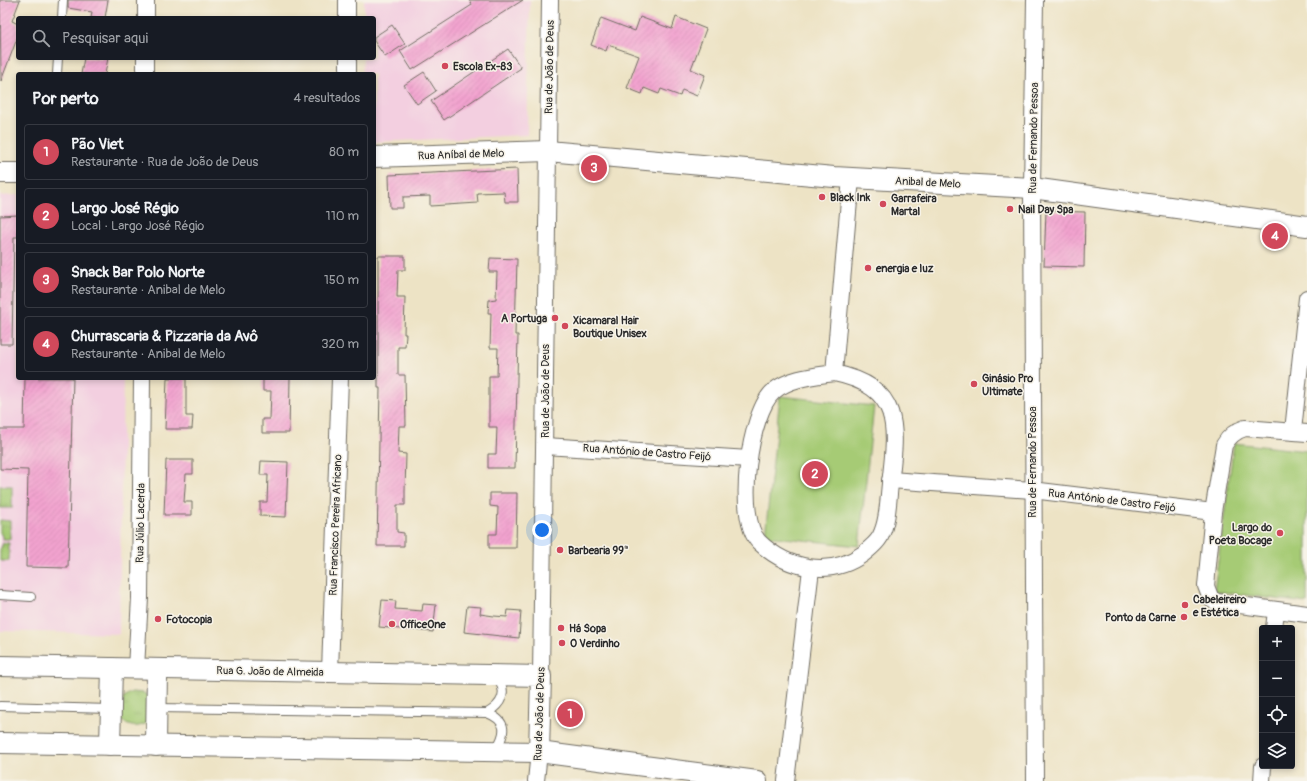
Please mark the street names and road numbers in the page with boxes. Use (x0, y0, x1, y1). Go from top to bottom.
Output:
street label: Rua de João de Deus (542, 20, 557, 114)
street label: Rua de Fernando Pessoa (1026, 82, 1041, 194)
street label: Rua Aníbal de Melo (418, 146, 505, 163)
street label: Anibal de Melo (895, 174, 961, 191)
street label: Rua de João de Deus (539, 344, 552, 438)
street label: Rua de Fernando Pessoa (1026, 406, 1039, 518)
street label: Rua António de Castro Feijó (582, 442, 712, 463)
street label: Rua Francisco Pereira Africano (327, 454, 344, 596)
street label: Rua Júlio Lacerda (133, 483, 148, 563)
street label: Rua António de Castro Feijó (1047, 486, 1177, 515)
street label: Rua G. João de Almeida (216, 664, 324, 679)
street label: Rua de João de Deus (531, 667, 548, 761)

